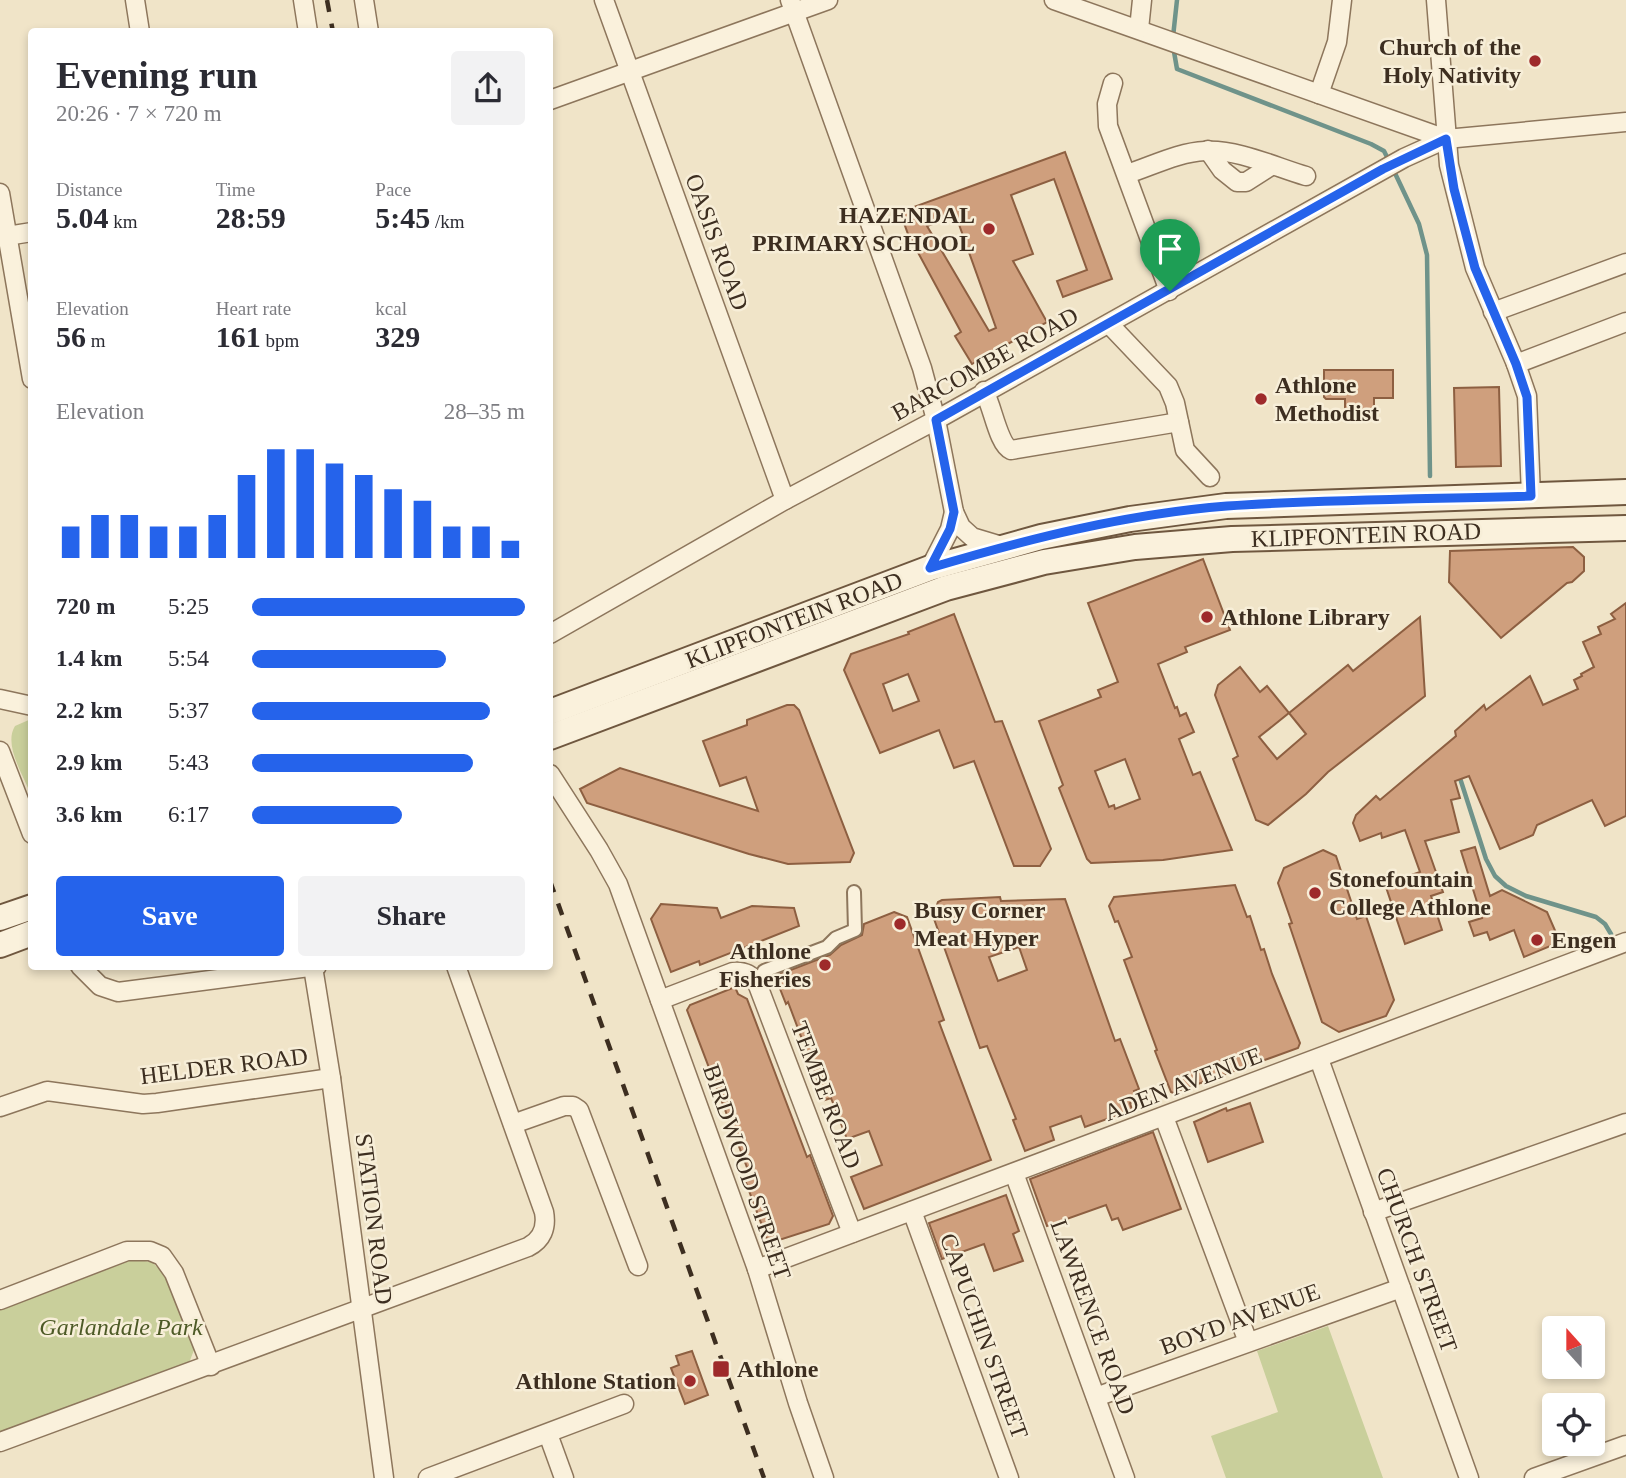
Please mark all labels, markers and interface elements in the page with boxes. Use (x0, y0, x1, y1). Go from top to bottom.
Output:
place label: Church of the Holy Nativity (1379, 34, 1521, 88)
button: share (451, 51, 525, 125)
marker: Church of the Holy Nativity (1527, 53, 1543, 69)
text: Evening run (56, 54, 258, 96)
text: 20:26 · 7 × 720 m (56, 101, 222, 126)
street label: OASIS ROAD (680, 170, 754, 314)
text: Distance (56, 179, 122, 200)
text: Time (216, 179, 255, 200)
text: Pace (375, 179, 411, 200)
text: 5.04 (56, 201, 109, 234)
text: 28:59 (216, 201, 286, 234)
text: 5:45 (375, 201, 430, 234)
place label: HAZENDAL PRIMARY SCHOOL (752, 202, 975, 256)
text: km (109, 211, 138, 232)
text: /km (430, 211, 465, 232)
pin (1140, 219, 1200, 291)
marker: HAZENDAL PRIMARY SCHOOL (981, 221, 997, 237)
icon: arrive (1151, 230, 1189, 268)
text: Elevation (56, 298, 129, 319)
text: Heart rate (216, 298, 291, 319)
text: kcal (375, 298, 407, 319)
street label: BARCOMBE ROAD (887, 302, 1083, 426)
text: 56 (56, 320, 86, 353)
text: 161 (216, 320, 261, 353)
text: 329 (375, 320, 420, 353)
text: m (86, 330, 106, 351)
text: bpm (261, 330, 299, 351)
place label: Athlone Methodist (1275, 372, 1379, 426)
marker: Athlone Methodist (1253, 391, 1269, 407)
text: Elevation (56, 399, 144, 424)
text: 28–35 m (444, 399, 525, 424)
street label: KLIPFONTEIN ROAD (1251, 518, 1481, 552)
street label: KLIPFONTEIN ROAD (682, 567, 906, 673)
text: 720 m (56, 594, 115, 619)
text: 5:25 (168, 594, 209, 619)
place label: Athlone Library (1221, 604, 1390, 630)
marker: Athlone Library (1199, 609, 1215, 625)
text: 1.4 km (56, 646, 122, 671)
text: 5:54 (168, 646, 209, 671)
text: 2.2 km (56, 698, 122, 723)
text: 5:37 (168, 698, 209, 723)
text: 2.9 km (56, 750, 122, 775)
text: 5:43 (168, 750, 209, 775)
text: 3.6 km (56, 802, 122, 827)
text: 6:17 (168, 802, 209, 827)
place label: Stonefountain College Athlone (1329, 866, 1491, 920)
button: Save (56, 876, 284, 956)
button: Share (298, 876, 525, 956)
marker: Stonefountain College Athlone (1307, 885, 1323, 901)
place label: Busy Corner Meat Hyper (914, 897, 1046, 951)
marker: Busy Corner Meat Hyper (892, 916, 908, 932)
place label: Engen (1551, 927, 1616, 953)
marker: Engen (1529, 932, 1545, 948)
place label: Athlone Fisheries (719, 938, 811, 992)
marker: Athlone Fisheries (817, 957, 833, 973)
street label: TEMBE ROAD (786, 1018, 866, 1172)
street label: ADEN AVENUE (1100, 1042, 1266, 1126)
street label: HELDER ROAD (139, 1043, 309, 1089)
street label: BIRDWOOD STREET (698, 1061, 796, 1283)
street label: STATION ROAD (351, 1132, 397, 1306)
street label: CHURCH STREET (1372, 1164, 1463, 1356)
street label: LAWRENCE ROAD (1046, 1216, 1140, 1418)
street label: CAPUCHIN STREET (935, 1230, 1033, 1443)
street label: BOYD AVENUE (1157, 1278, 1323, 1360)
park label: Garlandale Park (39, 1314, 203, 1340)
north arrow (1542, 1316, 1605, 1379)
map controls (1542, 1316, 1605, 1456)
place label: Athlone (737, 1356, 819, 1382)
marker: Athlone (711, 1359, 731, 1379)
place label: Athlone Station (515, 1368, 676, 1394)
marker: Athlone Station (682, 1373, 698, 1389)
button: locate (1542, 1393, 1605, 1456)

